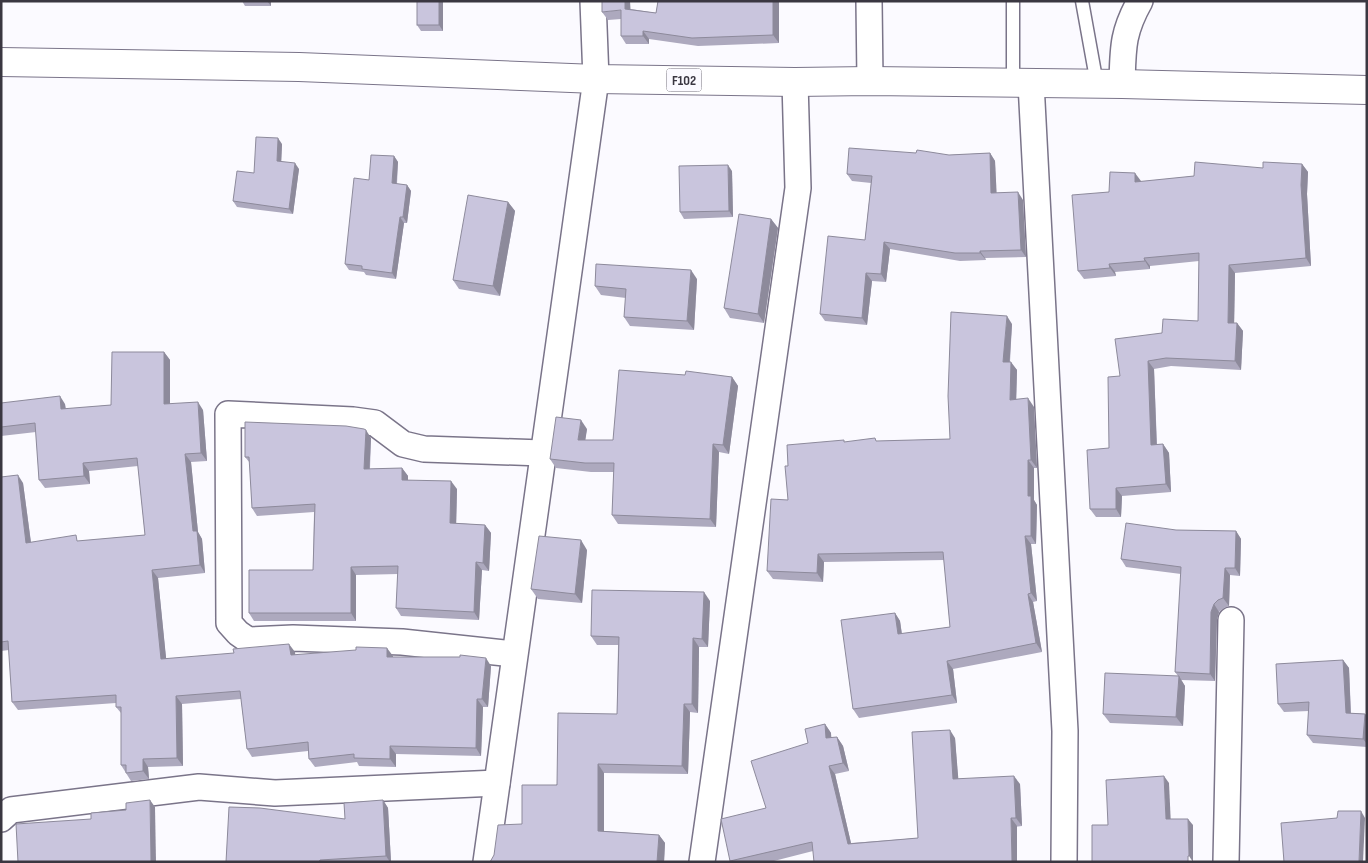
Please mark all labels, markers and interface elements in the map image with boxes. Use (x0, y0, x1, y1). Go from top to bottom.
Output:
road number: F102 (666, 68, 702, 92)

